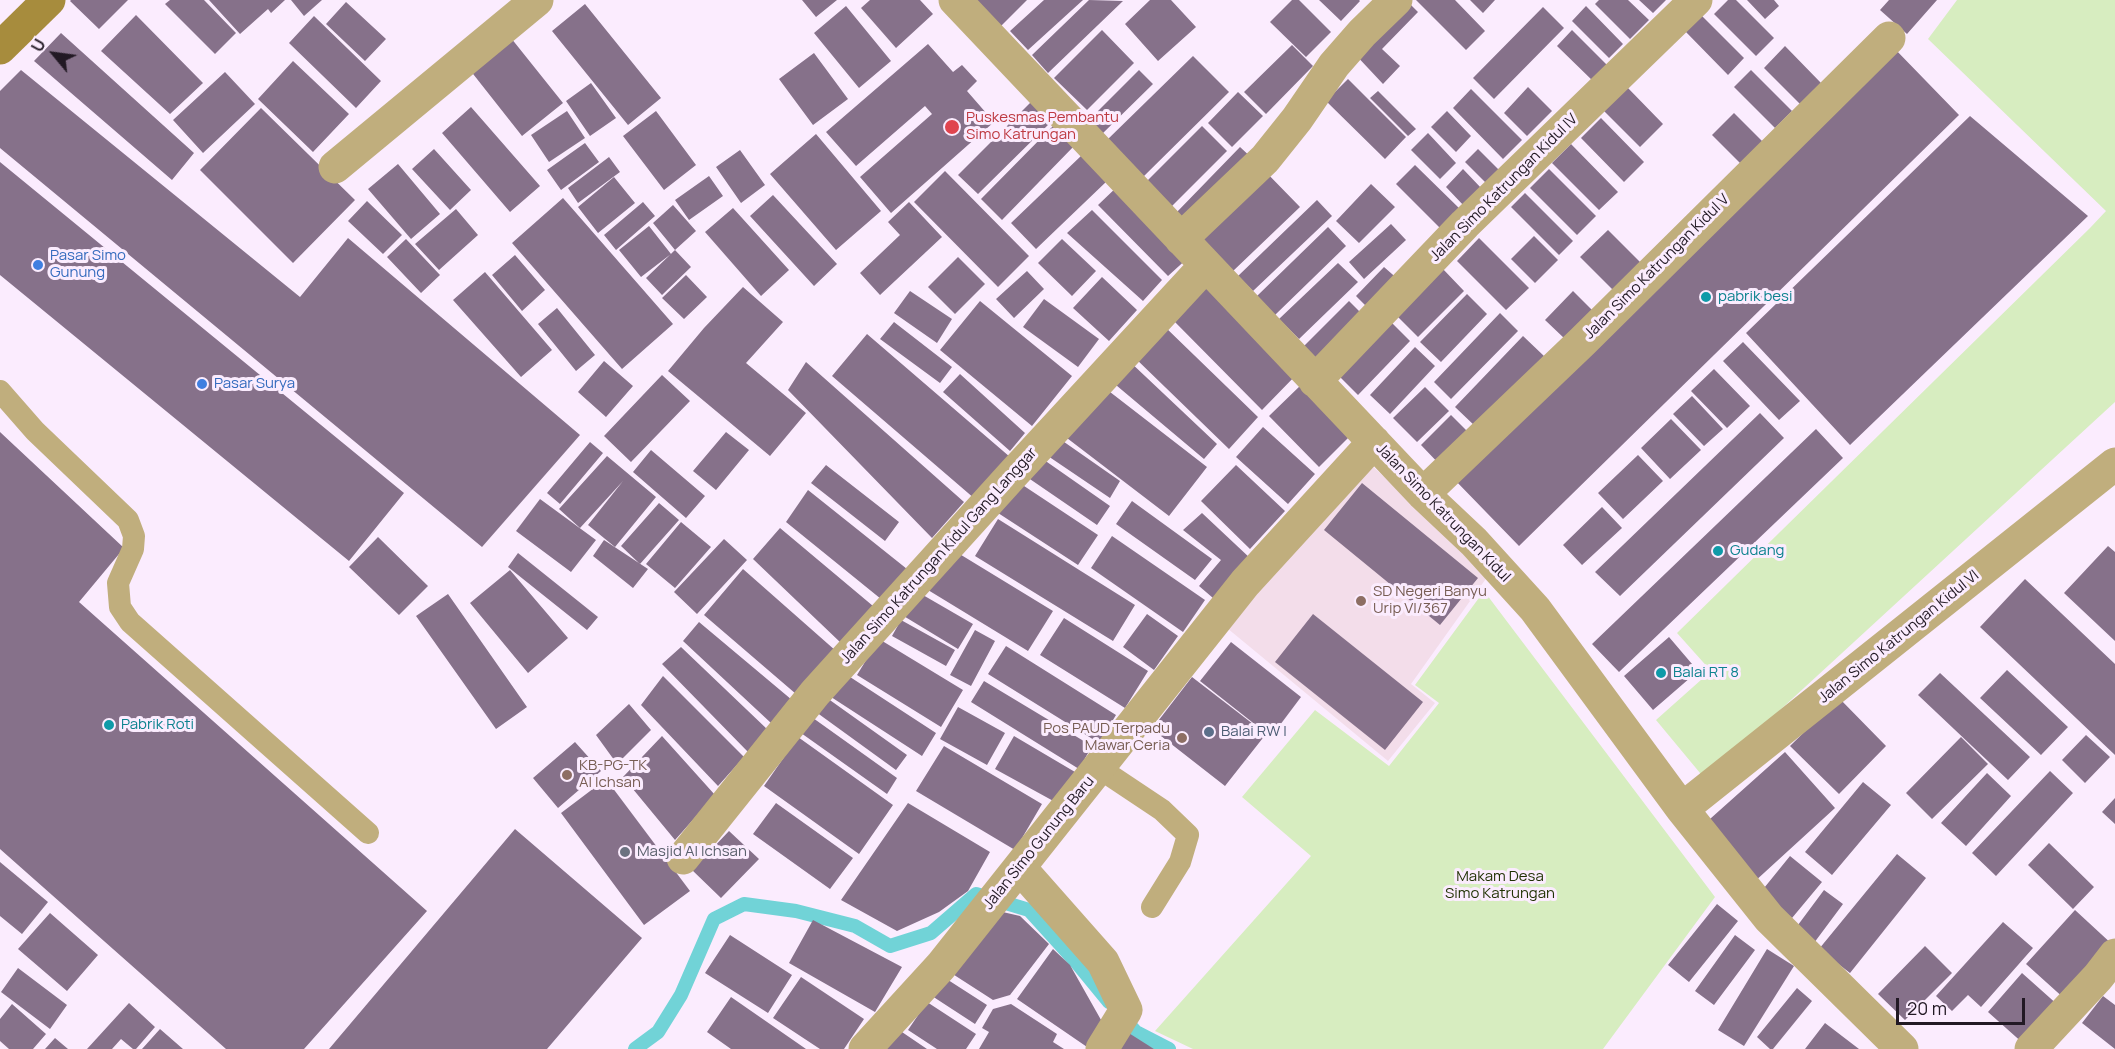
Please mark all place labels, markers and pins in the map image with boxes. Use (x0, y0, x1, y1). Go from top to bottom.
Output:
place label: Puskesmas Pembantu Simo Katrungan (966, 109, 1119, 144)
marker: Puskesmas Pembantu Simo Katrungan (943, 118, 961, 136)
place label: Pasar Simo Gunung (50, 247, 126, 282)
marker: Pasar Simo Gunung (31, 258, 45, 272)
place label: pabrik besi (1718, 288, 1792, 306)
marker: pabrik besi (1699, 290, 1713, 304)
place label: Pasar Surya (214, 375, 295, 393)
marker: Pasar Surya (195, 377, 209, 391)
place label: Gudang (1730, 542, 1784, 560)
marker: Gudang (1711, 544, 1725, 558)
place label: SD Negeri Banyu Urip VI/367 (1373, 583, 1487, 618)
marker: SD Negeri Banyu Urip VI/367 (1354, 594, 1368, 608)
place label: Balai RT 8 (1673, 664, 1739, 682)
marker: Balai RT 8 (1654, 666, 1668, 680)
place label: Pabrik Roti (121, 716, 194, 734)
marker: Pabrik Roti (102, 718, 116, 732)
place label: Pos PAUD Terpadu Mawar Ceria (1043, 720, 1170, 755)
place label: Balai RW I (1221, 723, 1287, 741)
marker: Balai RW I (1202, 725, 1216, 739)
marker: Pos PAUD Terpadu Mawar Ceria (1175, 731, 1189, 745)
place label: KB-PG-TK Al Ichsan (579, 757, 647, 792)
marker: KB-PG-TK Al Ichsan (560, 768, 574, 782)
place label: Masjid Al Ichsan (637, 843, 747, 861)
marker: Masjid Al Ichsan (618, 845, 632, 859)

